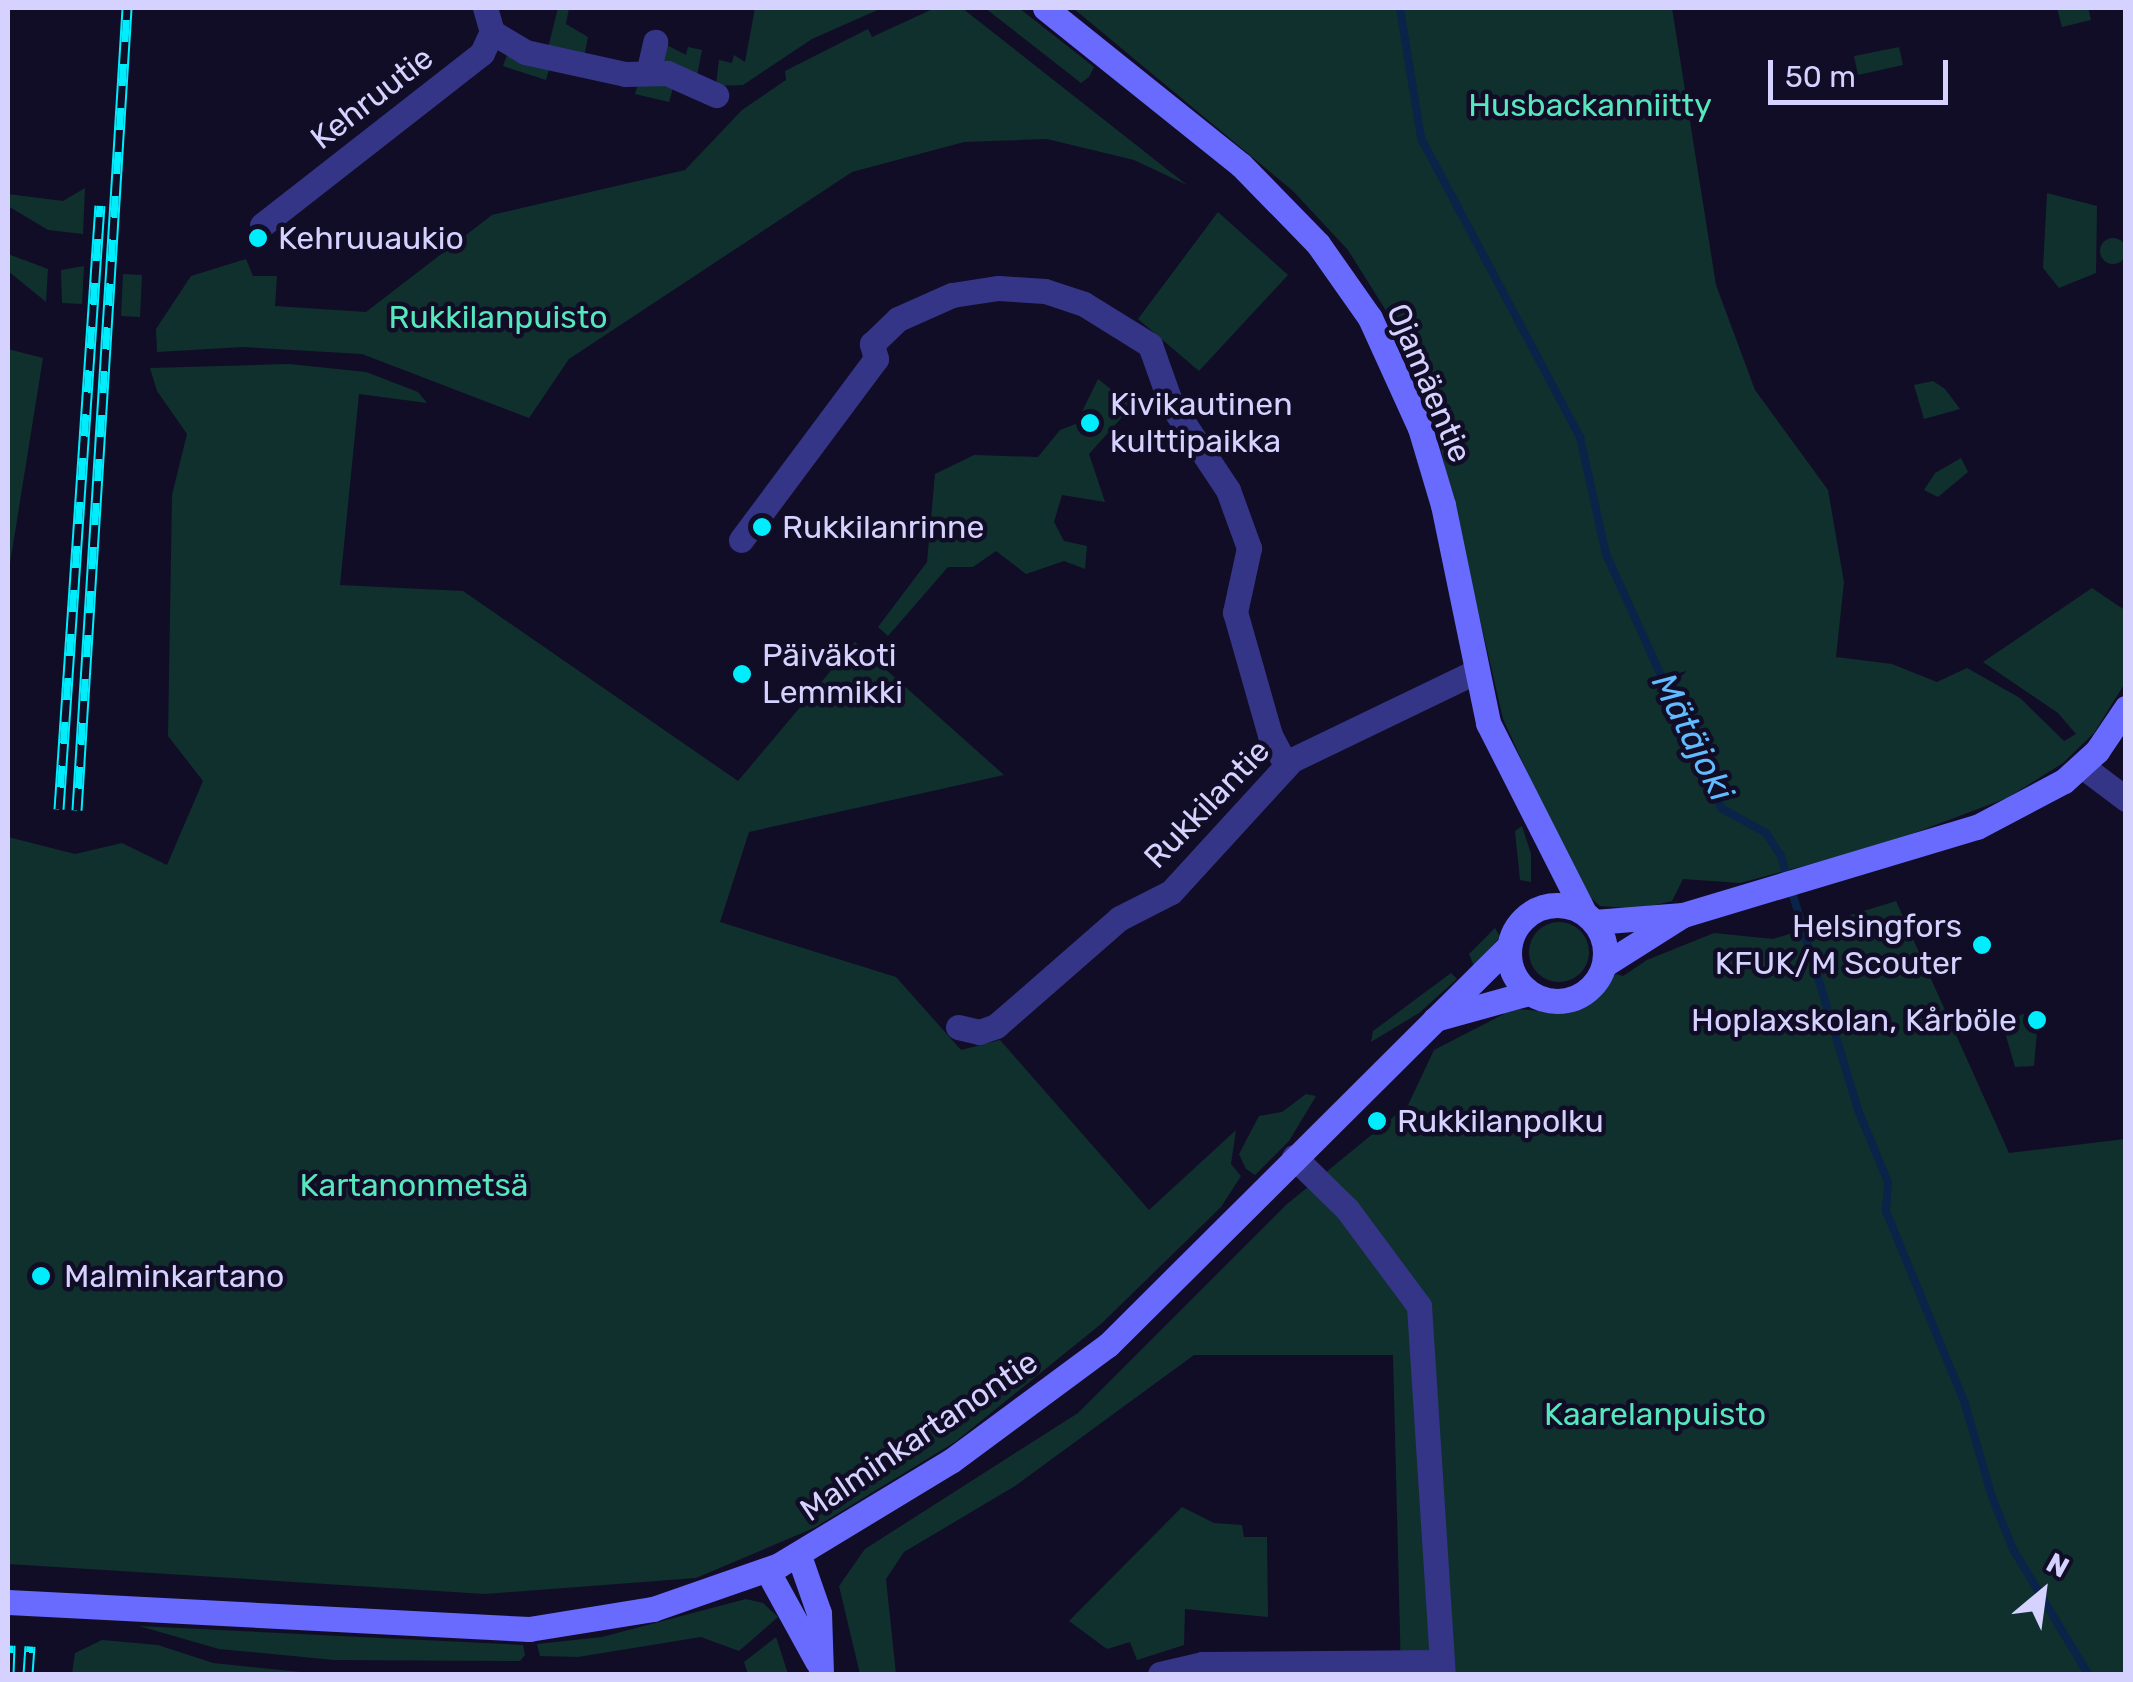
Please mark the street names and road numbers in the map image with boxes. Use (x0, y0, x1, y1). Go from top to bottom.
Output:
street label: Kehruutie (303, 38, 441, 158)
street label: Ojamäentie (1378, 298, 1480, 468)
street label: Rukkilantie (1136, 732, 1278, 876)
street label: Malminkartanontie (793, 1342, 1045, 1530)

